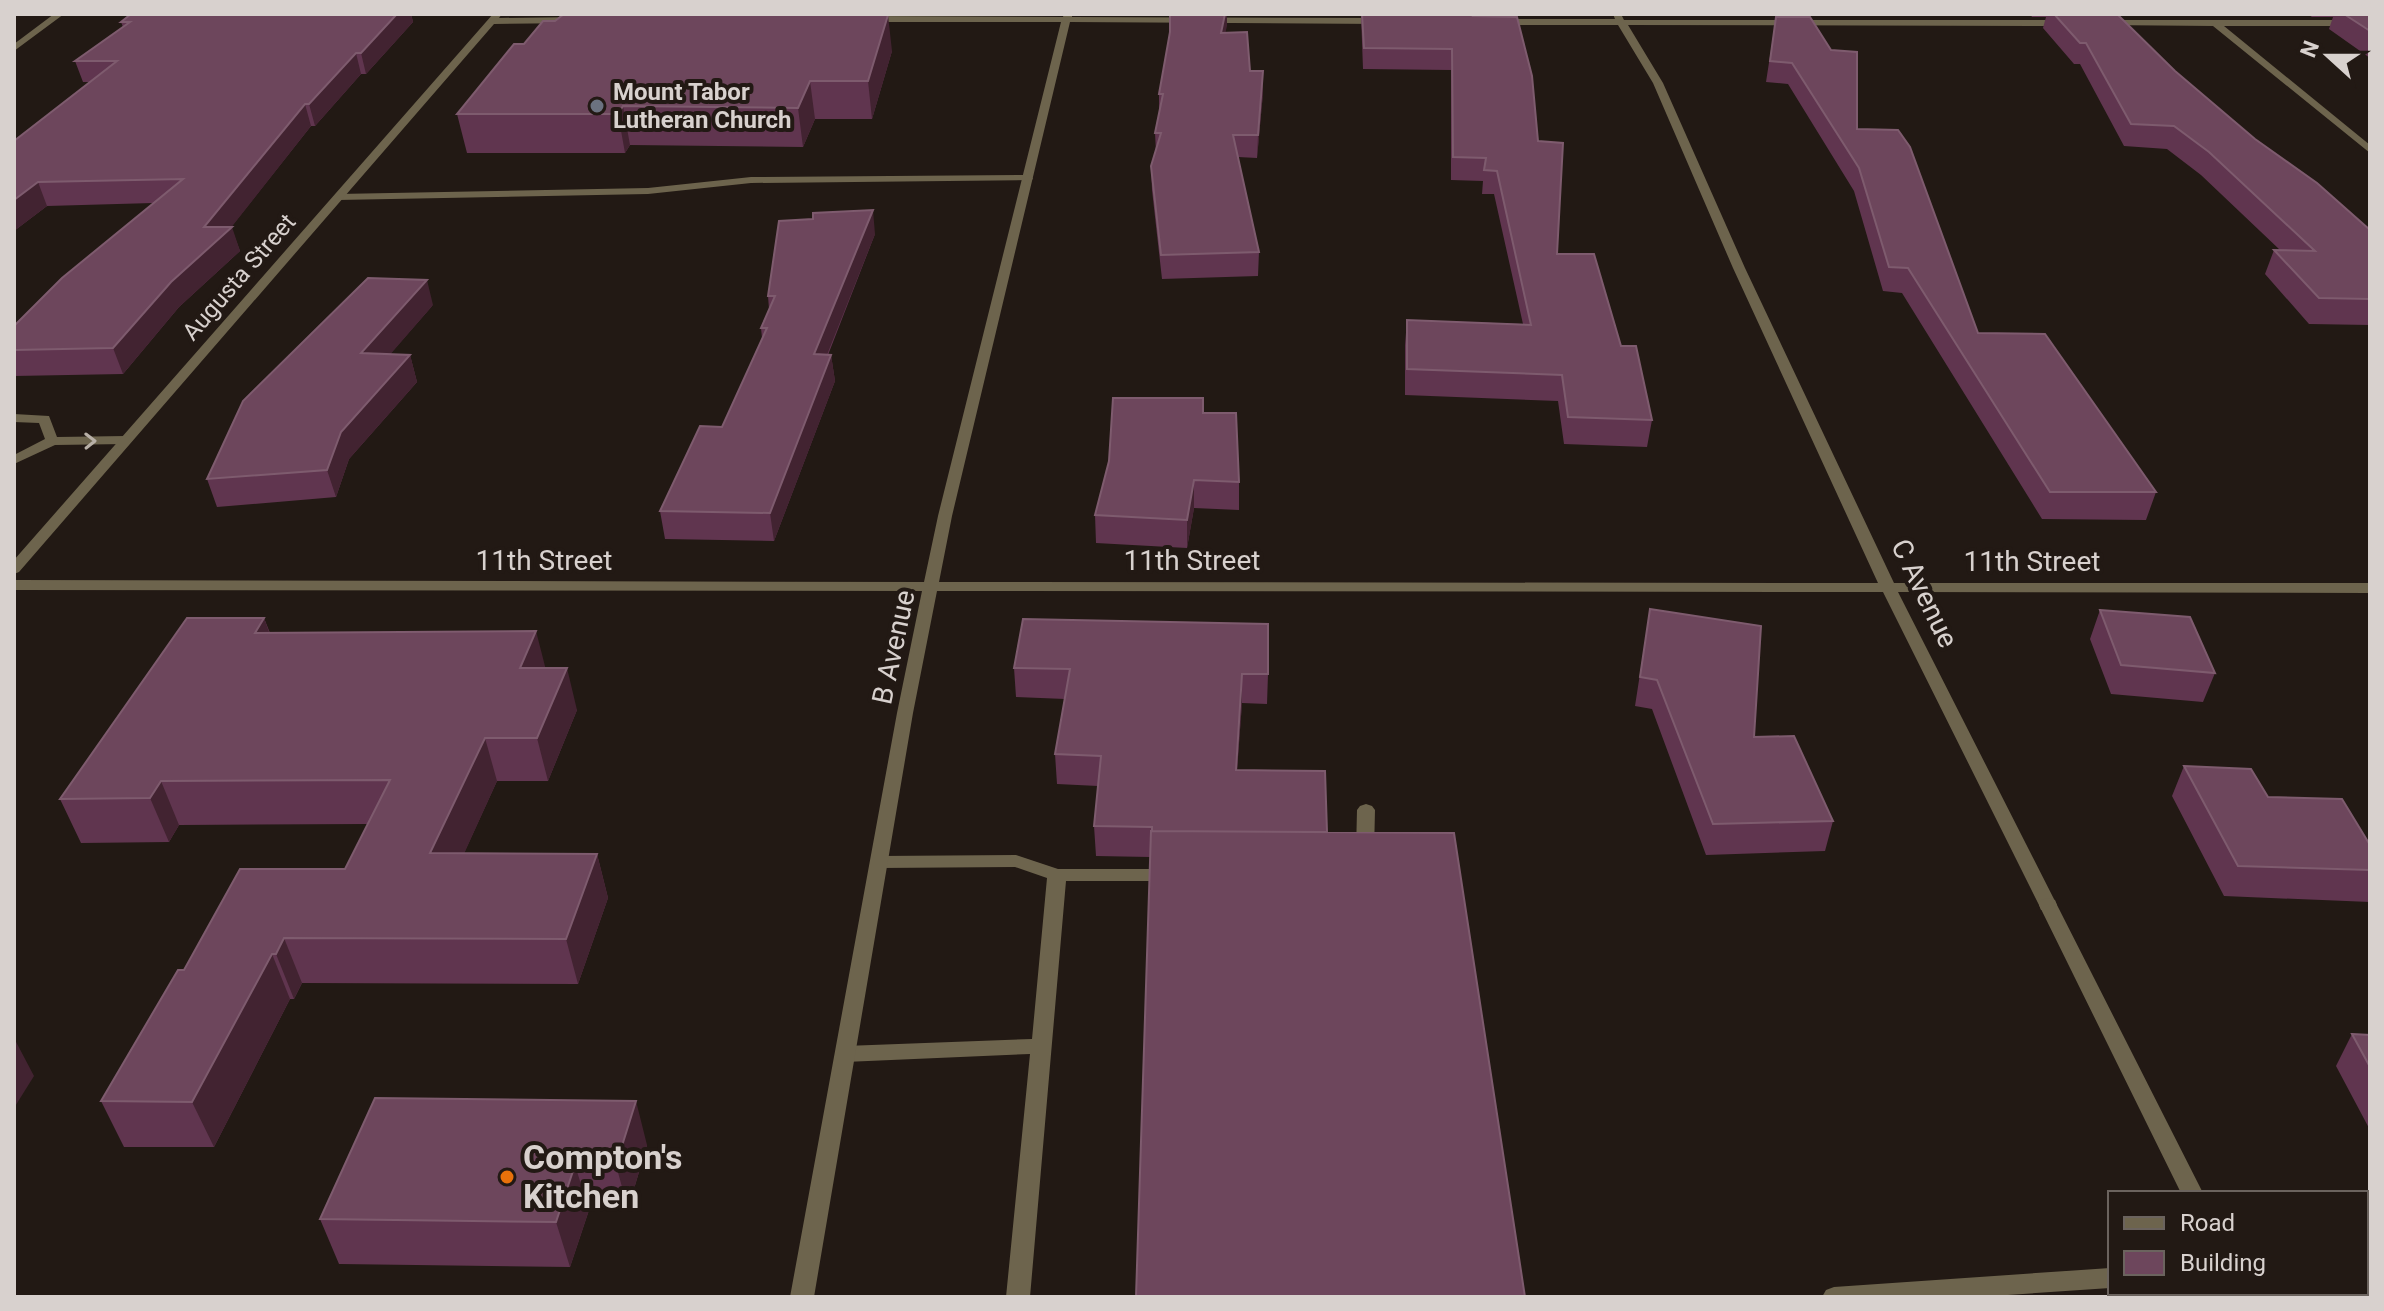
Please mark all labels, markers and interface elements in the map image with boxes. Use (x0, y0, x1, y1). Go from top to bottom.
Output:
north arrow (2288, 16, 2368, 96)
text: N (2295, 37, 2324, 61)
place label: Mount Tabor Lutheran Church (613, 78, 791, 134)
marker: Mount Tabor Lutheran Church (588, 97, 606, 115)
street label: Augusta Street (177, 208, 301, 346)
one-way arrow (84, 432, 97, 450)
street label: C Avenue (1884, 534, 1965, 653)
street label: 11th Street (476, 544, 612, 577)
street label: 11th Street (1124, 544, 1260, 577)
street label: 11th Street (1964, 545, 2100, 578)
street label: B Avenue (865, 587, 922, 707)
place label: Compton's Kitchen (523, 1137, 682, 1216)
marker: Compton's Kitchen (498, 1168, 516, 1186)
legend (2108, 1191, 2368, 1295)
text: Road (2180, 1209, 2235, 1237)
text: Building (2180, 1249, 2266, 1277)

